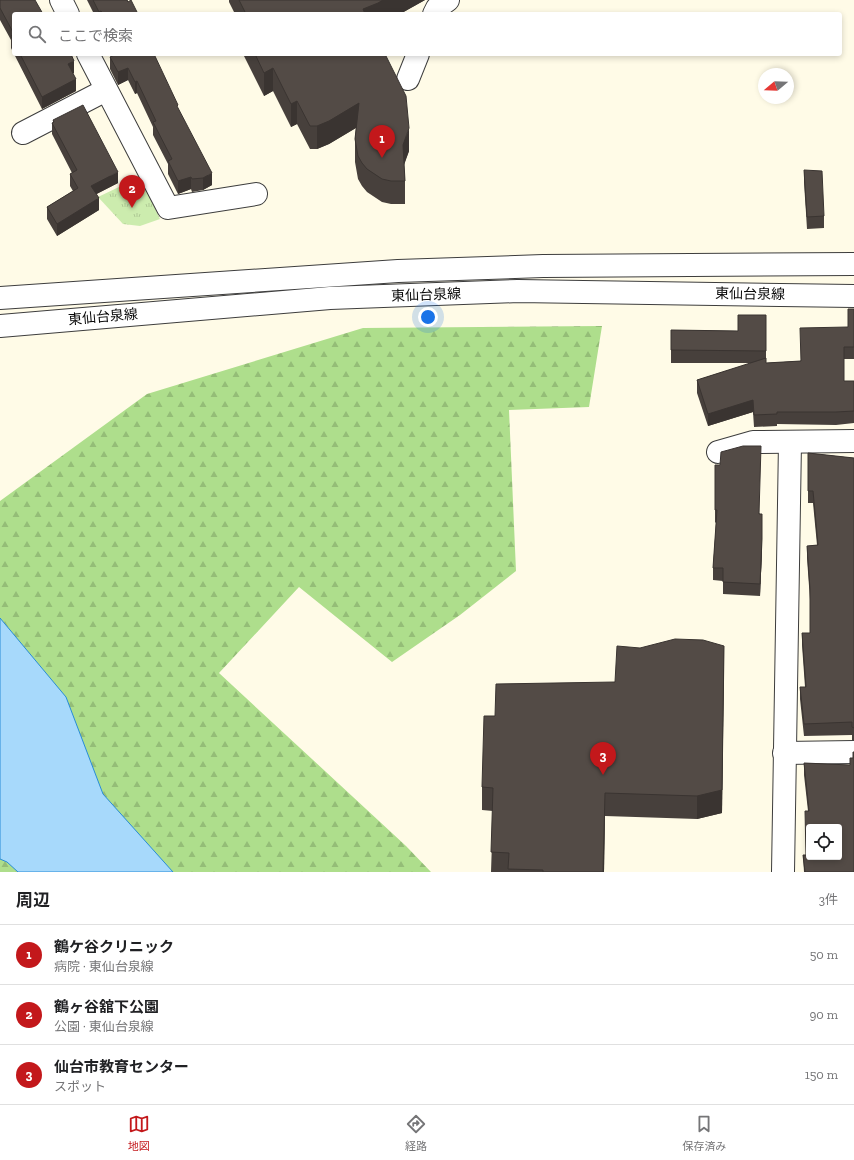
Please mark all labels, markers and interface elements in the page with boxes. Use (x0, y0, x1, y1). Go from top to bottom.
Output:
search box (12, 12, 842, 56)
icon: search (26, 23, 48, 45)
text: ここで検索 (58, 27, 133, 45)
north arrow (758, 68, 794, 104)
pin: 1 (369, 125, 395, 158)
pin: 2 (119, 175, 145, 208)
street label: 東仙台泉線 (391, 285, 461, 305)
street label: 東仙台泉線 (715, 285, 785, 303)
street label: 東仙台泉線 (67, 305, 139, 329)
your location (418, 307, 438, 327)
pin: 3 (590, 742, 616, 775)
map controls (806, 824, 842, 860)
button: locate (806, 824, 842, 860)
text: 周辺 (16, 890, 50, 910)
text: 3件 (819, 892, 838, 907)
text: 鶴ケ谷クリニック (54, 938, 174, 956)
text: 1 (26, 947, 32, 962)
text: 50 m (810, 947, 838, 962)
text: 病院 · 東仙台泉線 (54, 959, 154, 974)
text: 鶴ヶ谷舘下公園 (54, 998, 159, 1016)
text: 2 (26, 1007, 32, 1022)
text: 90 m (809, 1007, 838, 1022)
text: 公園 · 東仙台泉線 (54, 1019, 154, 1034)
text: 仙台市教育センター (54, 1058, 189, 1076)
text: 3 (26, 1067, 32, 1082)
text: 150 m (805, 1067, 838, 1082)
text: スポット (54, 1079, 106, 1094)
tab: 地図 (128, 1113, 150, 1153)
tab: 経路 (405, 1113, 427, 1153)
tab: 保存済み (682, 1113, 726, 1153)

